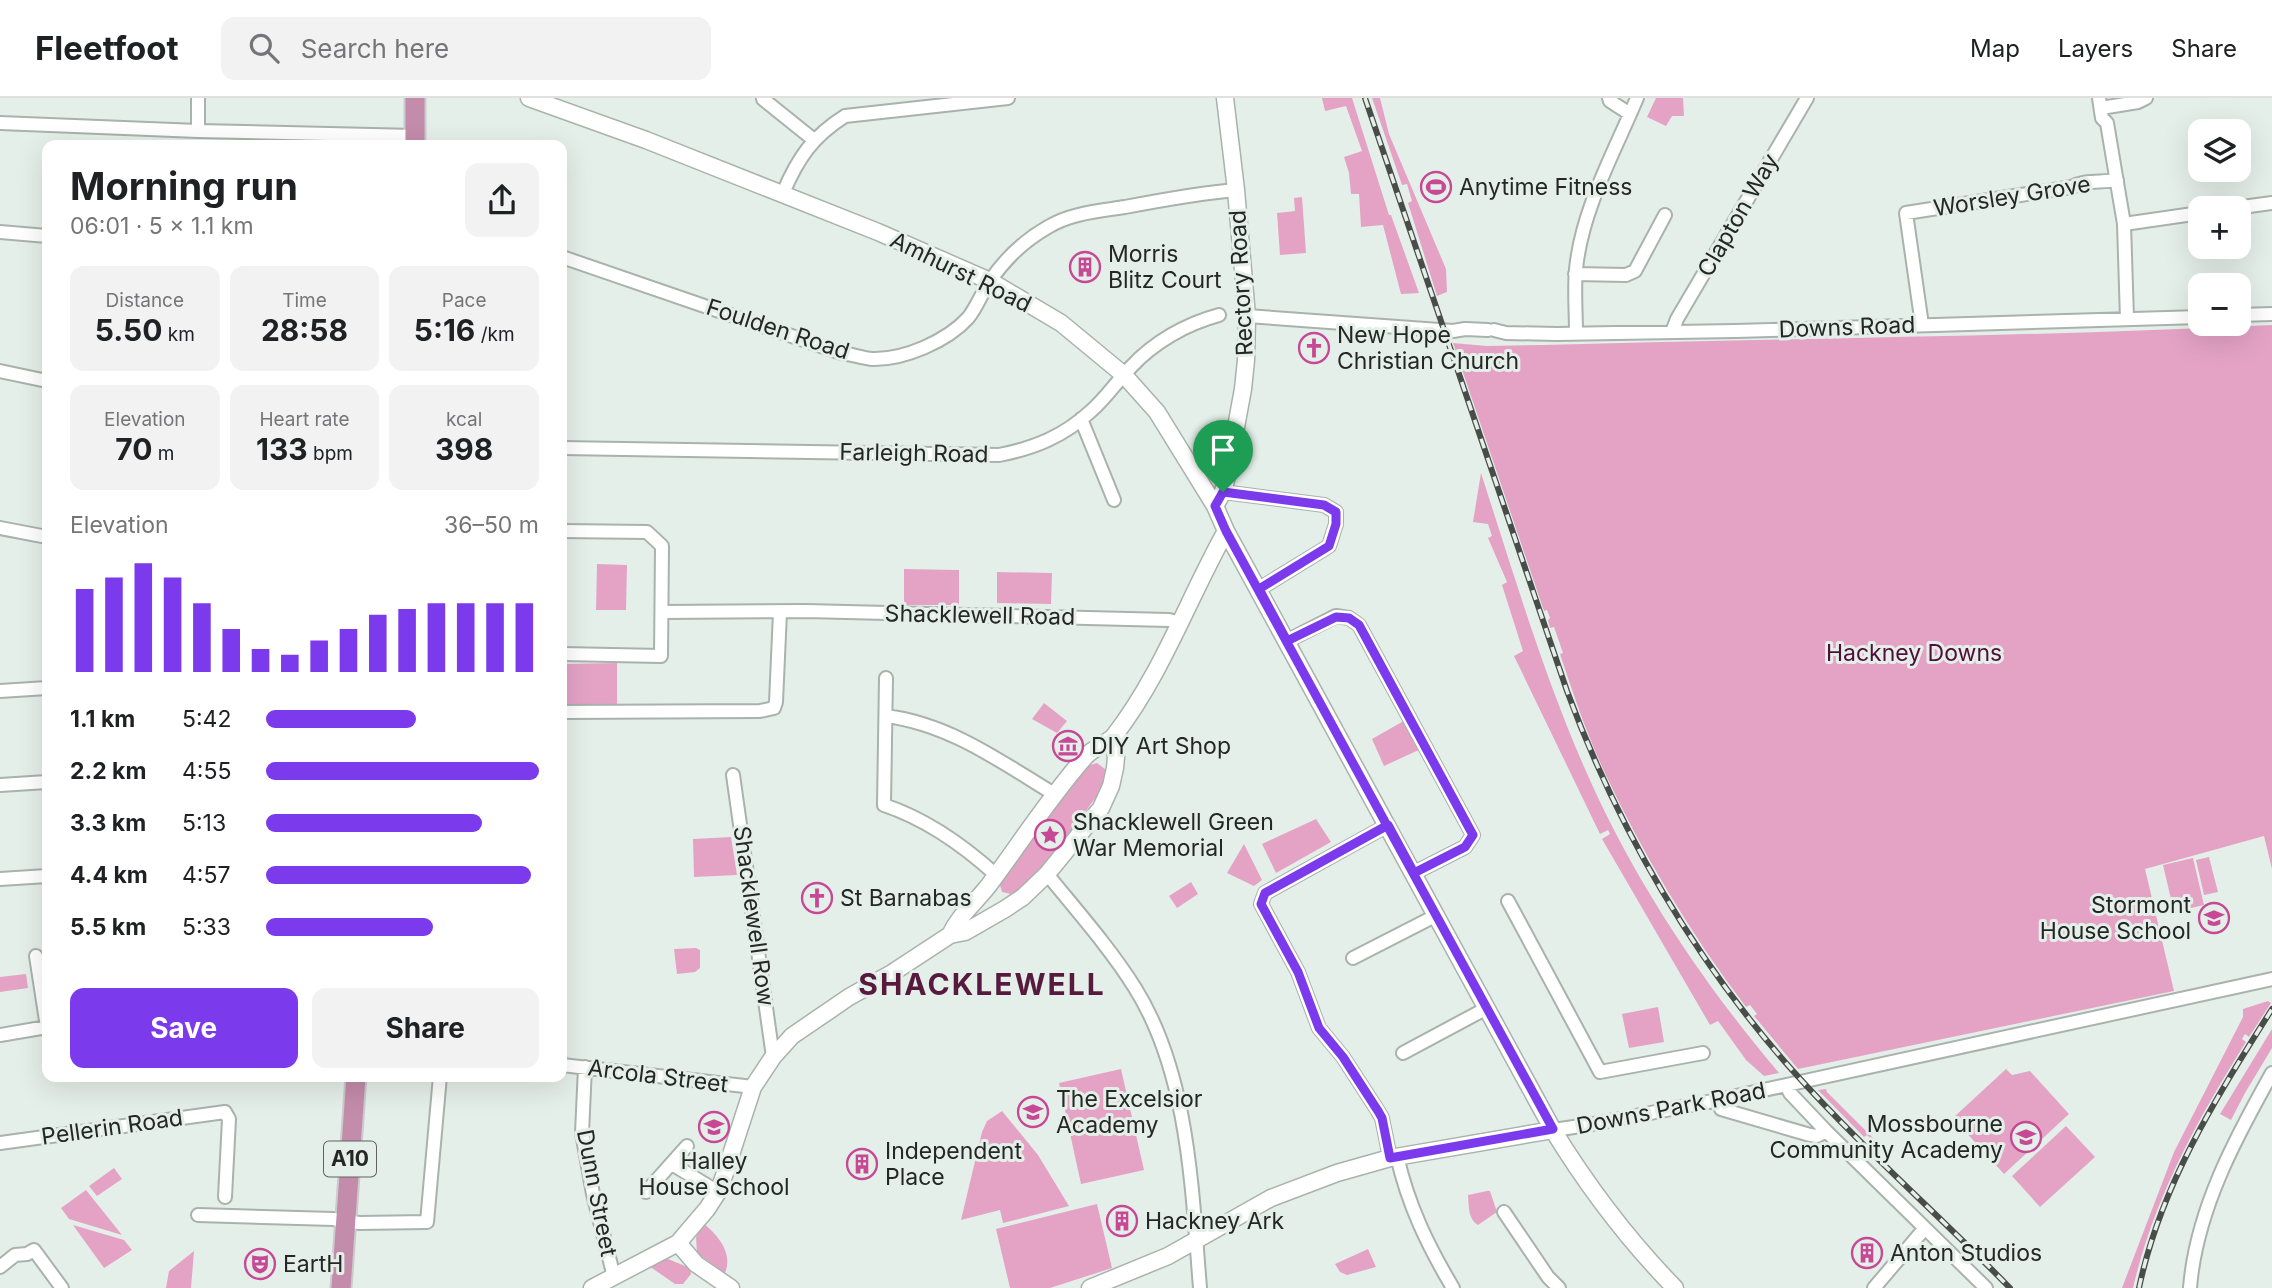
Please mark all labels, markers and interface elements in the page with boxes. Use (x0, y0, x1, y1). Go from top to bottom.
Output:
search box (221, 17, 711, 80)
text: Fleetfoot (35, 28, 179, 68)
icon: search (245, 29, 283, 67)
text: Search here (301, 33, 449, 64)
text: Map (1970, 34, 2020, 63)
text: Layers (2058, 34, 2133, 63)
text: Share (2171, 34, 2237, 63)
map controls (2188, 119, 2251, 336)
button: layers (2188, 119, 2251, 182)
street label: Clapton Way (1691, 148, 1785, 282)
text: Morning run (70, 163, 298, 209)
button: share (465, 163, 539, 237)
sports icon: Anytime Fitness (1419, 170, 1453, 204)
street label: Worsley Grove (1931, 170, 2093, 222)
place label: Anytime Fitness (1459, 173, 1632, 201)
button: + (2188, 196, 2251, 259)
street label: Rectory Road (1223, 209, 1259, 357)
text: 06:01 · 5 × 1.1 km (70, 212, 254, 240)
street label: Amhurst Road (886, 226, 1036, 318)
place label: Morris Blitz Court (1108, 240, 1222, 294)
building icon: Morris Blitz Court (1068, 250, 1102, 284)
button: − (2188, 273, 2251, 336)
text: Distance (106, 289, 184, 312)
text: Time (282, 289, 327, 312)
text: Pace (442, 289, 487, 312)
street label: Foulden Road (703, 293, 853, 365)
street label: Downs Road (1778, 311, 1916, 343)
text: 5.50 (95, 312, 162, 348)
text: 28:58 (261, 312, 348, 348)
text: 5:16 (414, 312, 475, 348)
place label: New Hope Christian Church (1337, 321, 1519, 375)
text: km (162, 323, 195, 346)
text: /km (475, 323, 515, 346)
church icon: New Hope Christian Church (1297, 331, 1331, 365)
text: Elevation (104, 408, 186, 431)
text: Heart rate (259, 408, 349, 431)
text: kcal (446, 408, 482, 431)
pin (1193, 420, 1253, 492)
text: 70 (115, 431, 152, 467)
text: 133 (256, 431, 308, 467)
text: 398 (435, 431, 493, 467)
icon: arrive (1204, 431, 1242, 469)
street label: Farleigh Road (839, 438, 989, 468)
text: m (152, 442, 174, 465)
text: bpm (308, 442, 353, 465)
text: Elevation (70, 511, 169, 539)
text: 36–50 m (444, 511, 539, 539)
street label: Shacklewell Road (885, 599, 1075, 631)
park label: Hackney Downs (1826, 639, 2002, 667)
text: 1.1 km (70, 705, 135, 733)
text: 5:42 (182, 705, 232, 733)
museum icon: DIY Art Shop (1051, 729, 1085, 763)
place label: DIY Art Shop (1091, 732, 1231, 760)
text: 2.2 km (70, 757, 146, 785)
text: 4:55 (182, 757, 231, 785)
place label: Shacklewell Green War Memorial (1073, 808, 1274, 862)
text: 3.3 km (70, 809, 146, 837)
text: 5:13 (182, 809, 226, 837)
place icon: Shacklewell Green War Memorial (1033, 818, 1067, 852)
street label: Shacklewell Row (727, 824, 781, 1008)
text: 4.4 km (70, 861, 148, 889)
text: 4:57 (182, 861, 230, 889)
church icon: St Barnabas (800, 881, 834, 915)
place label: St Barnabas (840, 884, 972, 912)
place label: Stormont House School (2040, 891, 2191, 945)
school or university icon: Stormont House School (2197, 901, 2231, 935)
text: 5.5 km (70, 913, 146, 941)
text: 5:33 (182, 913, 231, 941)
district label: SHACKLEWELL (858, 966, 1106, 1002)
button: Save (70, 988, 298, 1068)
button: Share (312, 988, 539, 1068)
street label: Arcola Street (586, 1054, 730, 1099)
street label: Downs Park Road (1574, 1076, 1768, 1140)
place label: The Excelsior Academy (1056, 1085, 1203, 1139)
school or university icon: The Excelsior Academy (1016, 1095, 1050, 1129)
street label: Pellerin Road (39, 1103, 185, 1151)
school or university icon: Halley House School (697, 1110, 731, 1144)
place label: Mossbourne Community Academy (1770, 1110, 2003, 1164)
school or university icon: Mossbourne Community Academy (2009, 1120, 2043, 1154)
street label: Dunn Street (571, 1127, 623, 1259)
place label: Independent Place (885, 1137, 1022, 1191)
road number: A10 (324, 1142, 376, 1176)
place label: Halley House School (638, 1147, 790, 1201)
building icon: Independent Place (845, 1147, 879, 1181)
building icon: Hackney Ark (1105, 1204, 1139, 1238)
place label: Hackney Ark (1145, 1207, 1285, 1235)
building icon: Anton Studios (1850, 1236, 1884, 1270)
place label: Anton Studios (1890, 1239, 2042, 1267)
theatre icon: EartH (243, 1247, 277, 1281)
place label: EartH (283, 1250, 343, 1278)

